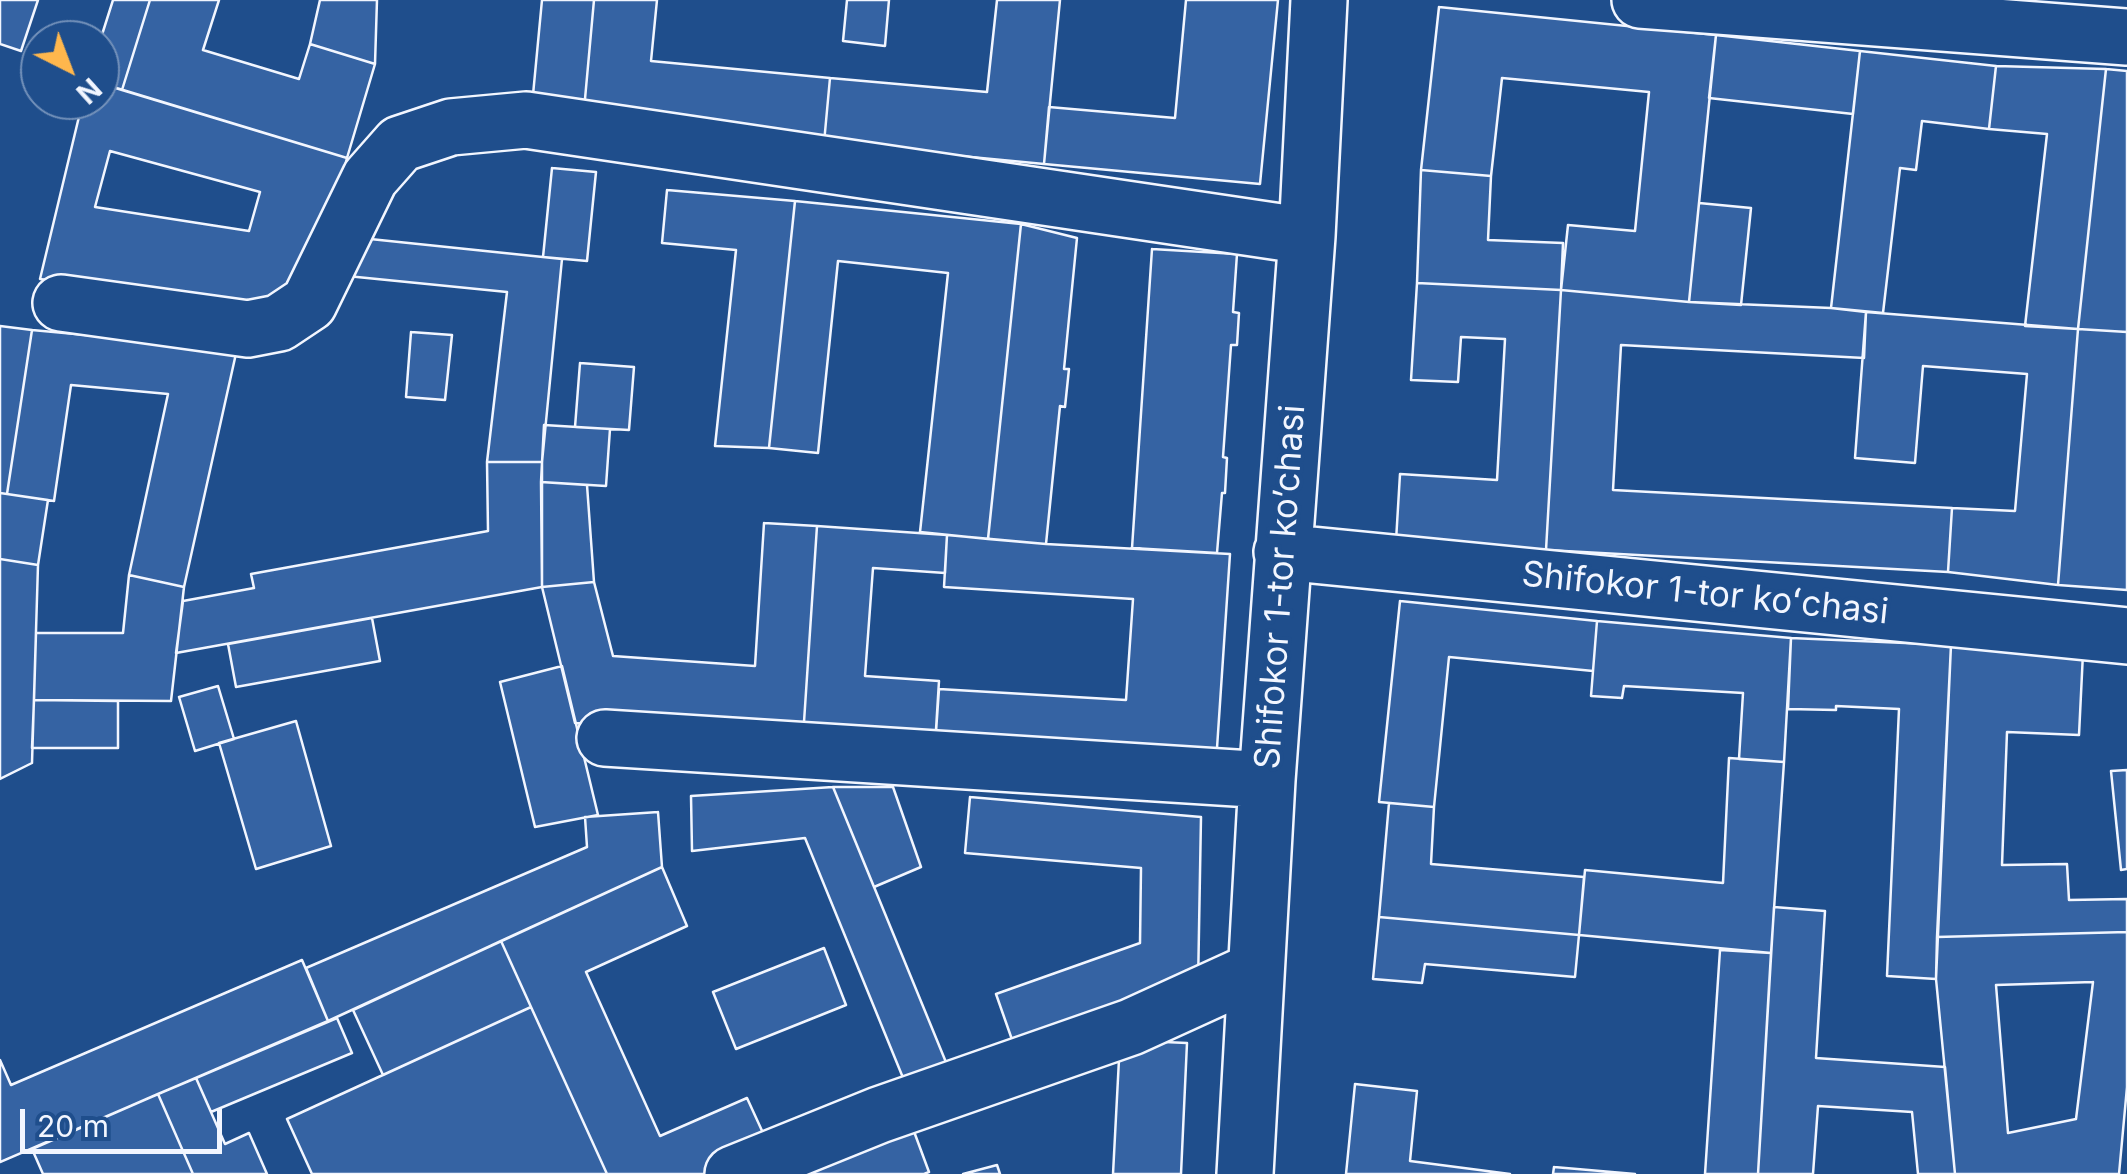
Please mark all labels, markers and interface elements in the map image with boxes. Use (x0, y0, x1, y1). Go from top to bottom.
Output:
north arrow (20, 20, 120, 120)
text: N (69, 71, 108, 111)
street label: Shifokor 1-tor koʼchasi (1247, 403, 1315, 771)
street label: Shifokor 1-tor koʻchasi (1520, 554, 1890, 634)
scale bar (25, 1089, 228, 1151)
text: 20 m (37, 1108, 109, 1144)

